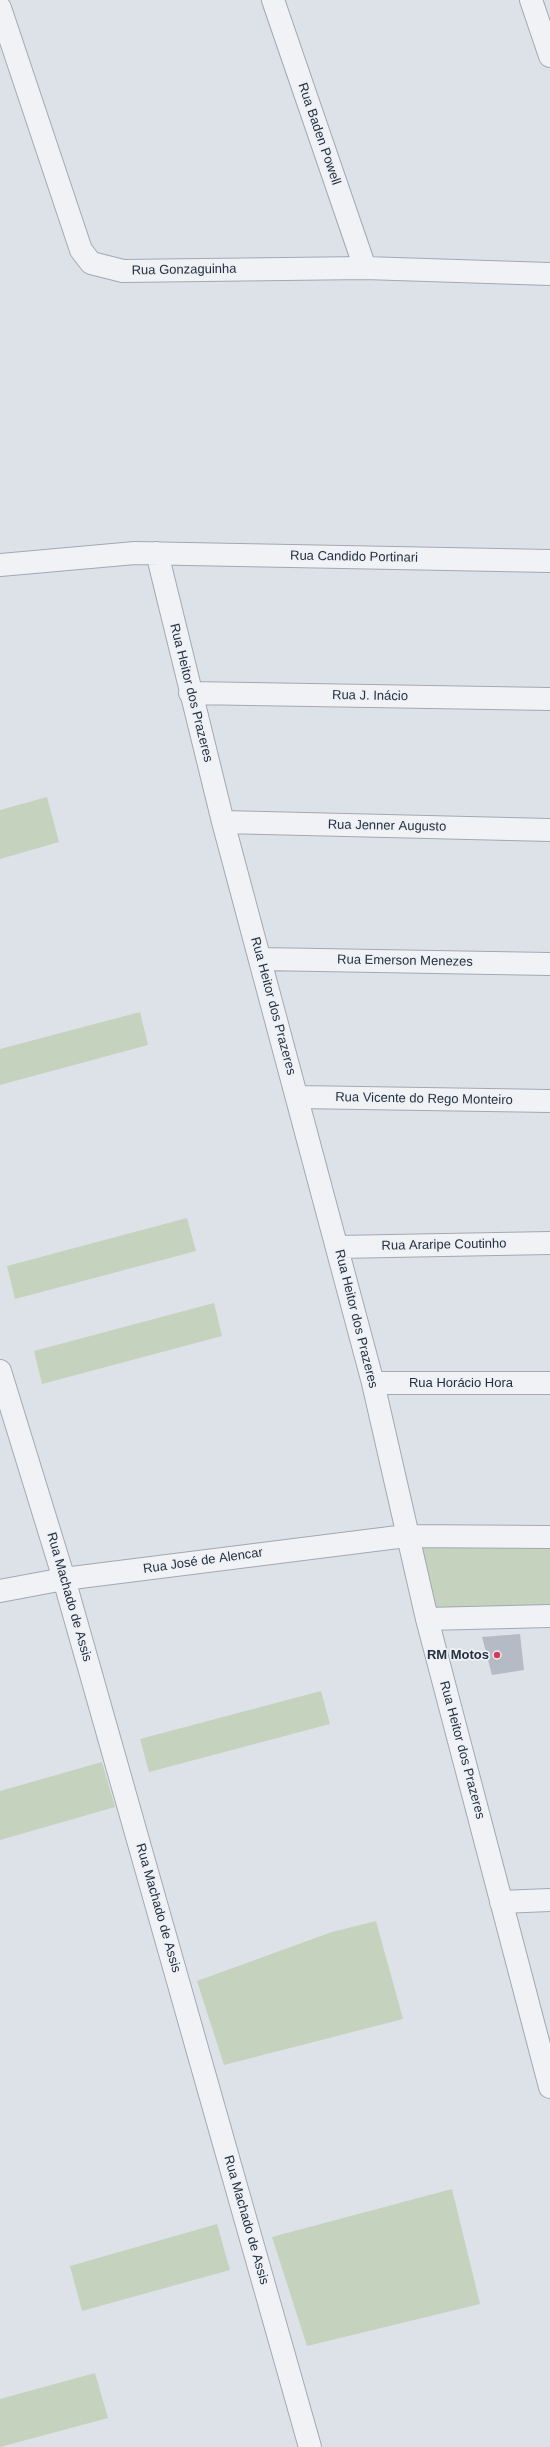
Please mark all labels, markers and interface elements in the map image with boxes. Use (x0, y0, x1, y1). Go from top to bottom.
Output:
street label: Rua Baden Powell (294, 81, 344, 187)
street label: Rua Gonzaguinha (131, 261, 237, 279)
street label: Rua Candido Portinari (290, 548, 418, 566)
street label: Rua Heitor dos Prazeres (166, 622, 216, 764)
street label: Rua J. Inácio (332, 688, 408, 704)
street label: Rua Jenner Augusto (328, 817, 446, 835)
street label: Rua Heitor dos Prazeres (247, 935, 299, 1077)
street label: Rua Emerson Menezes (337, 952, 473, 970)
street label: Rua Vicente do Rego Monteiro (335, 1090, 513, 1108)
street label: Rua Araripe Coutinho (381, 1236, 507, 1254)
street label: Rua Heitor dos Prazeres (331, 1248, 381, 1390)
street label: Rua Horácio Hora (409, 1375, 513, 1391)
street label: Rua Machado de Assis (43, 1531, 95, 1663)
street label: Rua José de Alencar (142, 1545, 264, 1577)
place label: RM Motos (427, 1647, 489, 1663)
marker: RM Motos (492, 1650, 502, 1660)
street label: Rua Heitor dos Prazeres (436, 1679, 488, 1821)
street label: Rua Machado de Assis (132, 1842, 184, 1974)
street label: Rua Machado de Assis (220, 2154, 272, 2286)

